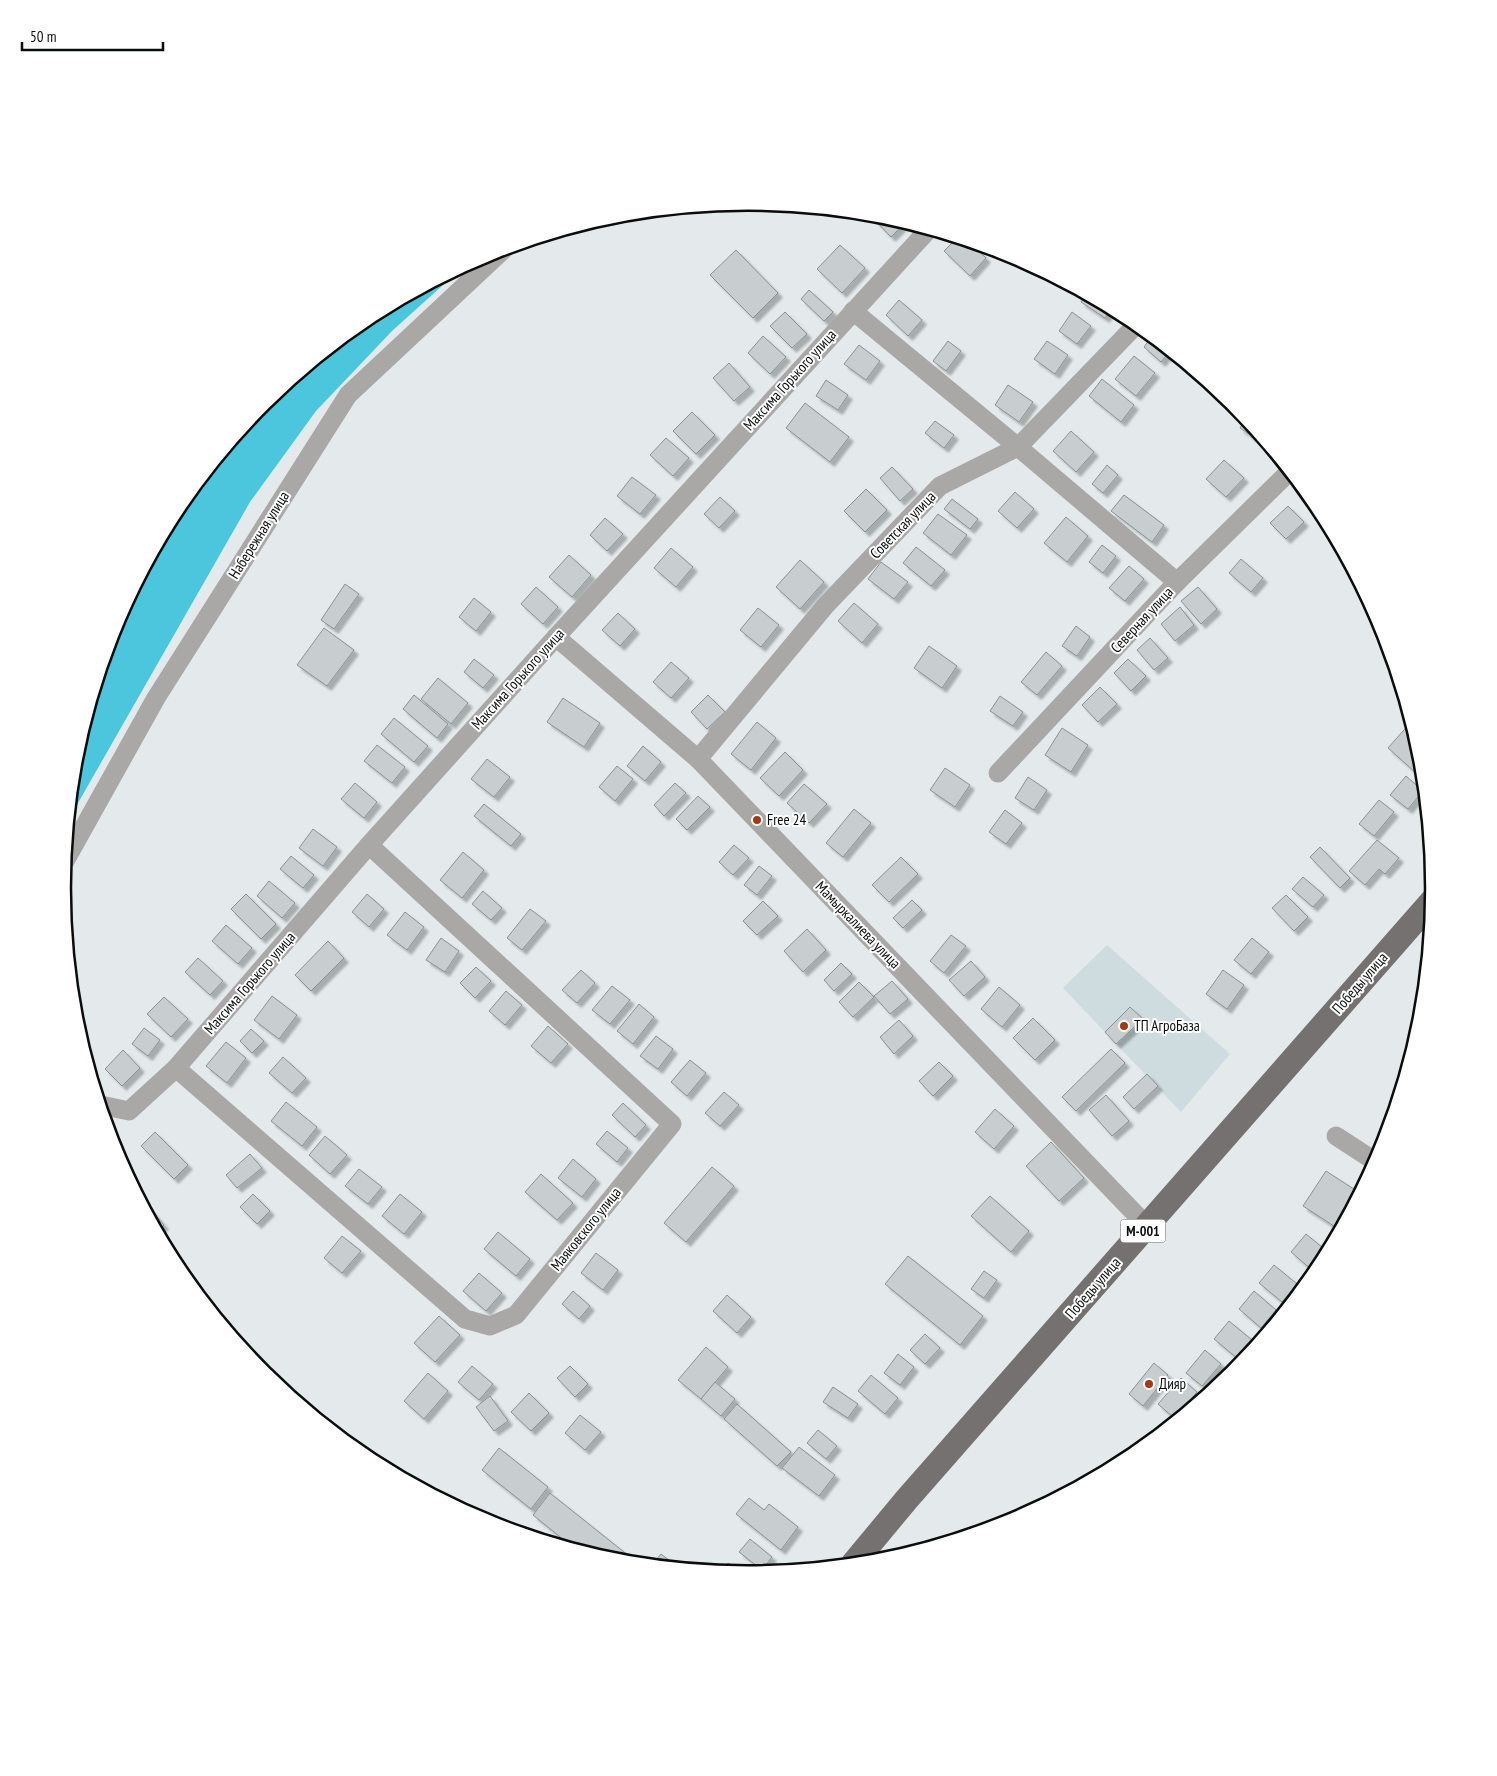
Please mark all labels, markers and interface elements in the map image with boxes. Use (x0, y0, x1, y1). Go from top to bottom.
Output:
scale bar (22, 20, 164, 52)
text: 50 m (30, 27, 56, 46)
street label: Максима Горького улица (739, 325, 840, 434)
street label: Набережная улица (224, 487, 293, 582)
street label: Советская улица (866, 487, 940, 562)
street label: Северная улица (1106, 583, 1177, 657)
street label: Максима Горького улица (467, 624, 568, 733)
place label: Free 24 (767, 810, 807, 829)
marker: Free 24 (751, 814, 763, 826)
street label: Мамыркалиева улица (812, 877, 905, 972)
street label: Максима Горького улица (200, 928, 299, 1038)
street label: Победы улица (1328, 948, 1392, 1017)
place label: ТП АгроБаза (1134, 1016, 1200, 1035)
marker: ТП АгроБаза (1118, 1020, 1130, 1032)
street label: Маяковского улица (546, 1183, 625, 1274)
road number: М-001 (1120, 1220, 1166, 1242)
street label: Победы улица (1061, 1253, 1125, 1322)
place label: Дияр (1159, 1374, 1186, 1393)
marker: Дияр (1143, 1378, 1155, 1390)

